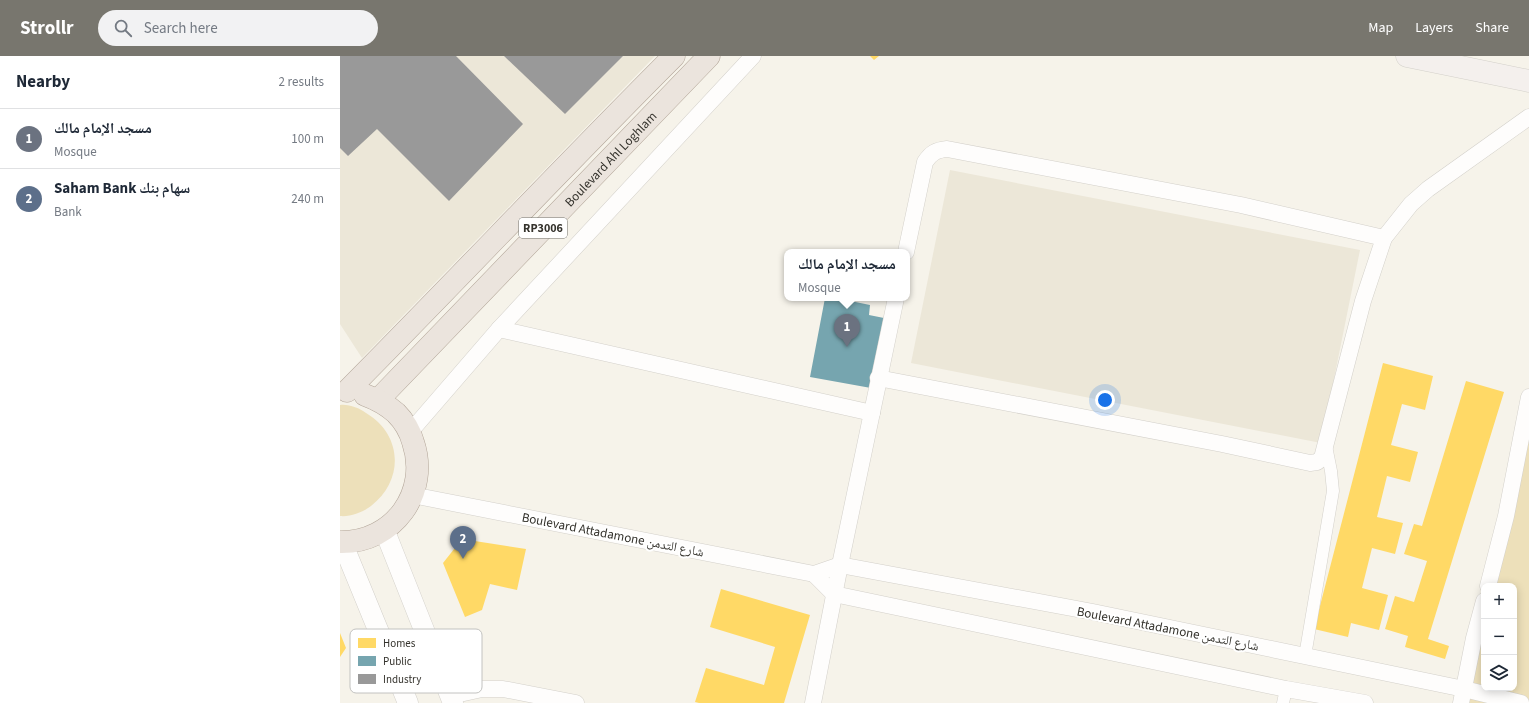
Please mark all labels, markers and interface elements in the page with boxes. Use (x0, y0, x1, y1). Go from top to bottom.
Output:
search box (98, 10, 378, 46)
text: Strollr (20, 15, 74, 42)
icon: search (112, 17, 134, 39)
text: Search here (144, 18, 218, 39)
text: Map (1368, 18, 1393, 38)
text: Layers (1415, 18, 1453, 38)
text: Share (1475, 18, 1509, 38)
text: Nearby (16, 70, 70, 94)
text: 2 results (279, 73, 324, 91)
street label: Boulevard Ahl Loghlam (561, 108, 661, 211)
text: مسجد الإمام مالك (54, 118, 152, 139)
text: 1 (26, 130, 32, 148)
text: 100 m (291, 130, 324, 148)
text: Mosque (54, 143, 97, 161)
text: Saham Bank سهام بنك (54, 178, 190, 199)
text: 2 (26, 190, 32, 208)
text: 240 m (291, 190, 324, 208)
text: Bank (54, 203, 82, 221)
road number: RP3006 (519, 218, 567, 238)
popup (784, 249, 910, 301)
text: مسجد الإمام مالك (798, 254, 896, 275)
text: Mosque (798, 279, 841, 297)
pin: 1 (834, 314, 860, 347)
your location (1095, 390, 1115, 410)
street label: Boulevard Attadamone شارع التدمن (520, 508, 705, 561)
pin: 2 (450, 526, 476, 559)
map controls (1481, 583, 1517, 691)
button: + (1481, 583, 1517, 619)
street label: Boulevard Attadamone شارع التدمن (1075, 602, 1260, 655)
button: − (1481, 619, 1517, 655)
legend (350, 629, 482, 693)
text: Homes (383, 636, 416, 651)
text: Public (383, 654, 412, 669)
button: layers (1481, 655, 1517, 691)
text: Industry (383, 672, 421, 687)

